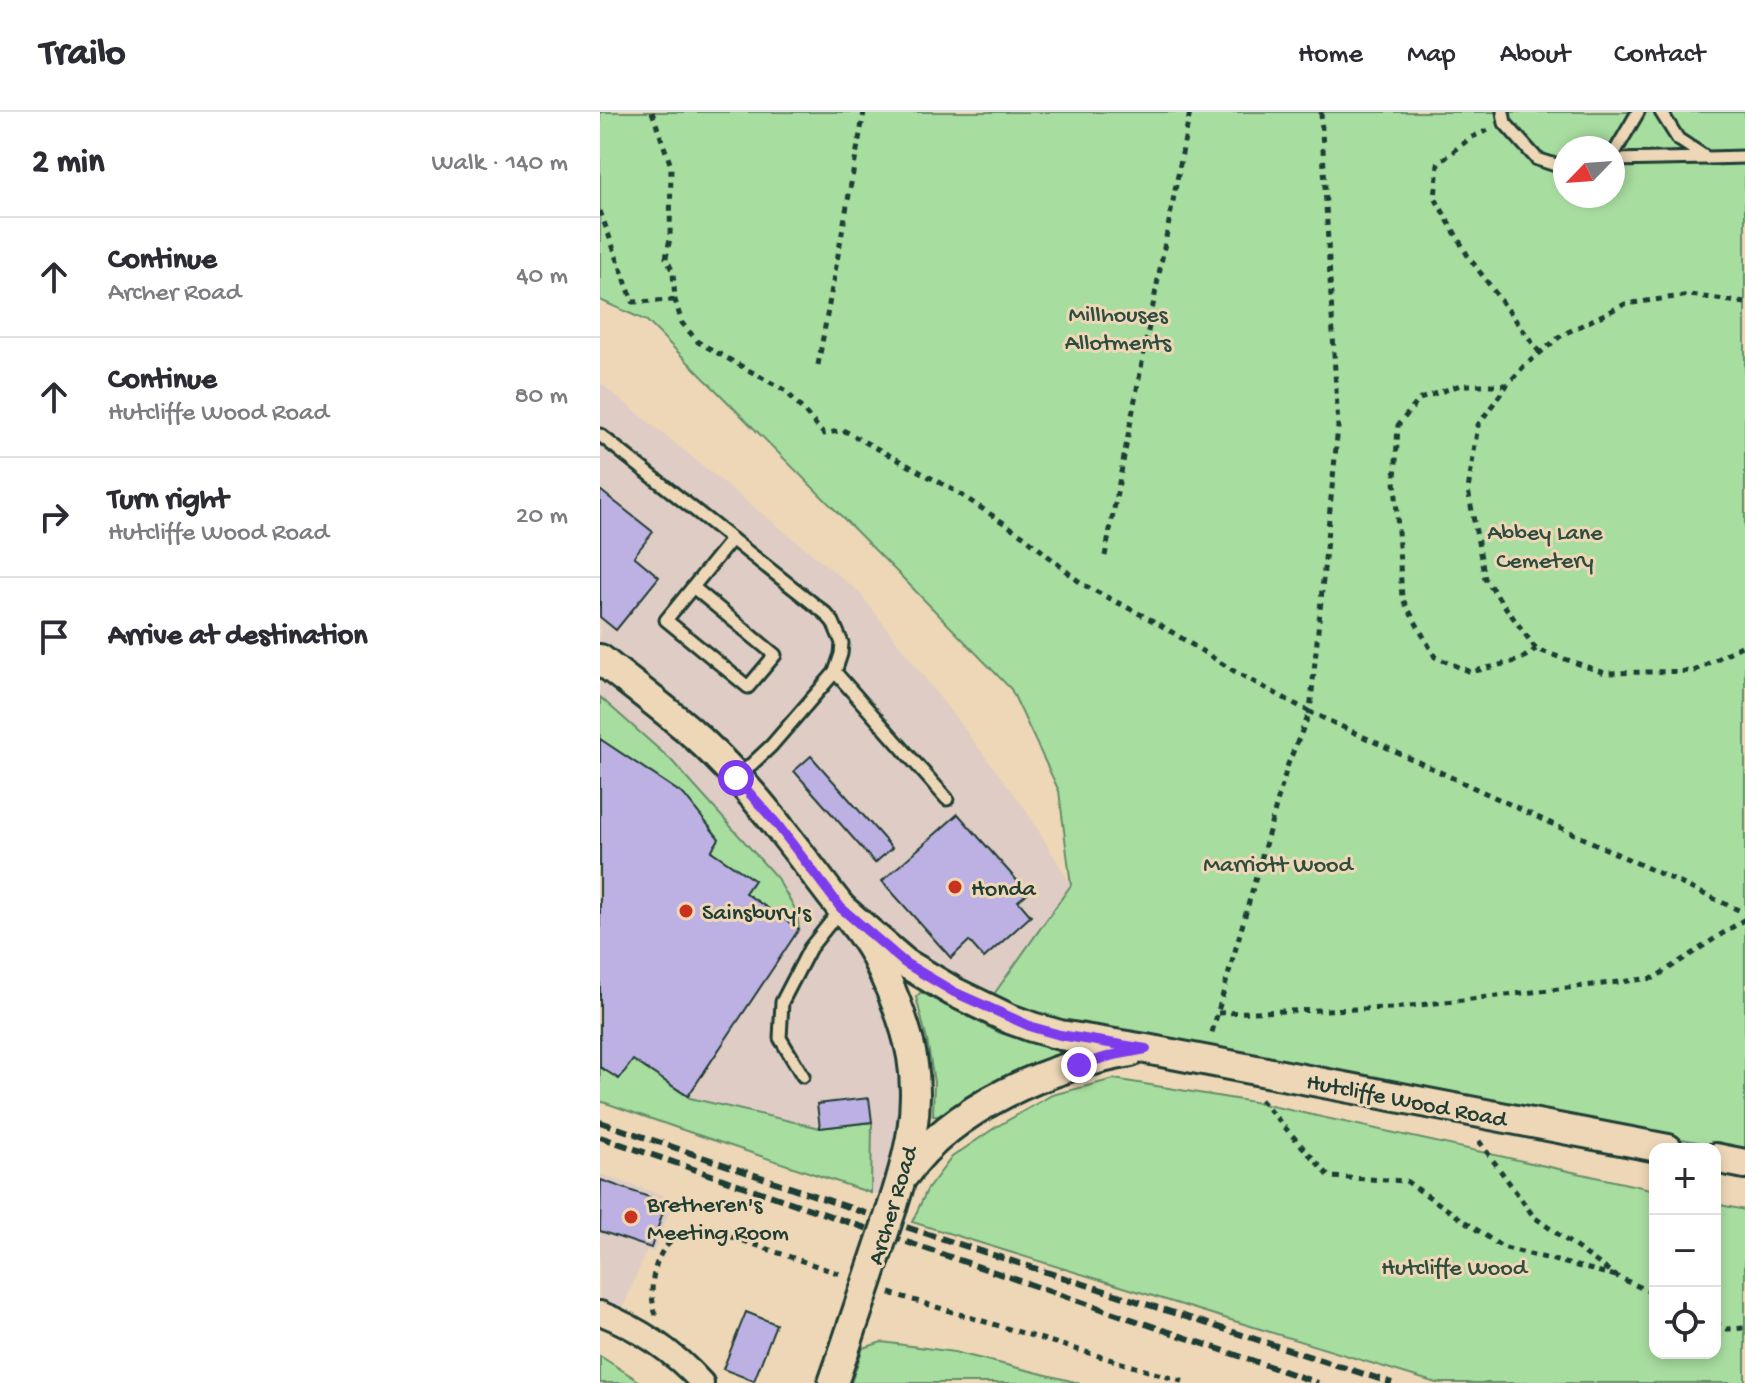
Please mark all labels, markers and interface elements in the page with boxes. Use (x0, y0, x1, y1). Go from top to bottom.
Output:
text: Trailo (40, 33, 126, 77)
text: Home (1298, 39, 1363, 72)
text: Map (1407, 39, 1456, 72)
text: About (1500, 39, 1570, 72)
text: Contact (1614, 39, 1705, 72)
north arrow (1553, 136, 1625, 208)
text: 2 min (32, 144, 104, 184)
text: Walk · 140 m (431, 149, 568, 180)
text: Continue (108, 244, 217, 279)
icon: ahead (32, 255, 76, 299)
text: 40 m (516, 262, 568, 293)
text: Archer Road (108, 279, 241, 310)
park label: Millhouses Allotments (1065, 302, 1172, 359)
text: Continue (108, 364, 217, 399)
icon: ahead (32, 375, 76, 419)
text: 80 m (514, 382, 568, 413)
text: Hutcliffe Wood Road (108, 399, 329, 430)
text: Turn right (108, 484, 228, 519)
icon: right (32, 495, 76, 539)
text: 20 m (516, 502, 568, 533)
text: Hutcliffe Wood Road (108, 519, 329, 550)
park label: Abbey Lane Cemetery (1487, 520, 1603, 577)
icon: arrive (32, 615, 76, 659)
text: Arrive at destination (108, 620, 368, 655)
route start (718, 760, 754, 796)
park label: Marriott Wood (1203, 852, 1355, 881)
place label: Honda (971, 876, 1037, 905)
marker: Honda (946, 878, 964, 896)
place label: Sainsbury's (702, 900, 812, 929)
marker: Sainsbury's (677, 902, 695, 920)
route end (1061, 1047, 1097, 1083)
street label: Hutcliffe Wood Road (1304, 1069, 1511, 1136)
street label: Archer Road (863, 1141, 927, 1269)
map controls (1649, 1143, 1721, 1359)
button: + (1649, 1143, 1721, 1215)
place label: Bretheren's Meeting Room (646, 1192, 789, 1249)
marker: Bretheren's Meeting Room (622, 1208, 640, 1226)
button: − (1649, 1215, 1721, 1287)
park label: Hutcliffe Wood (1381, 1255, 1529, 1284)
button: locate (1649, 1287, 1721, 1359)

